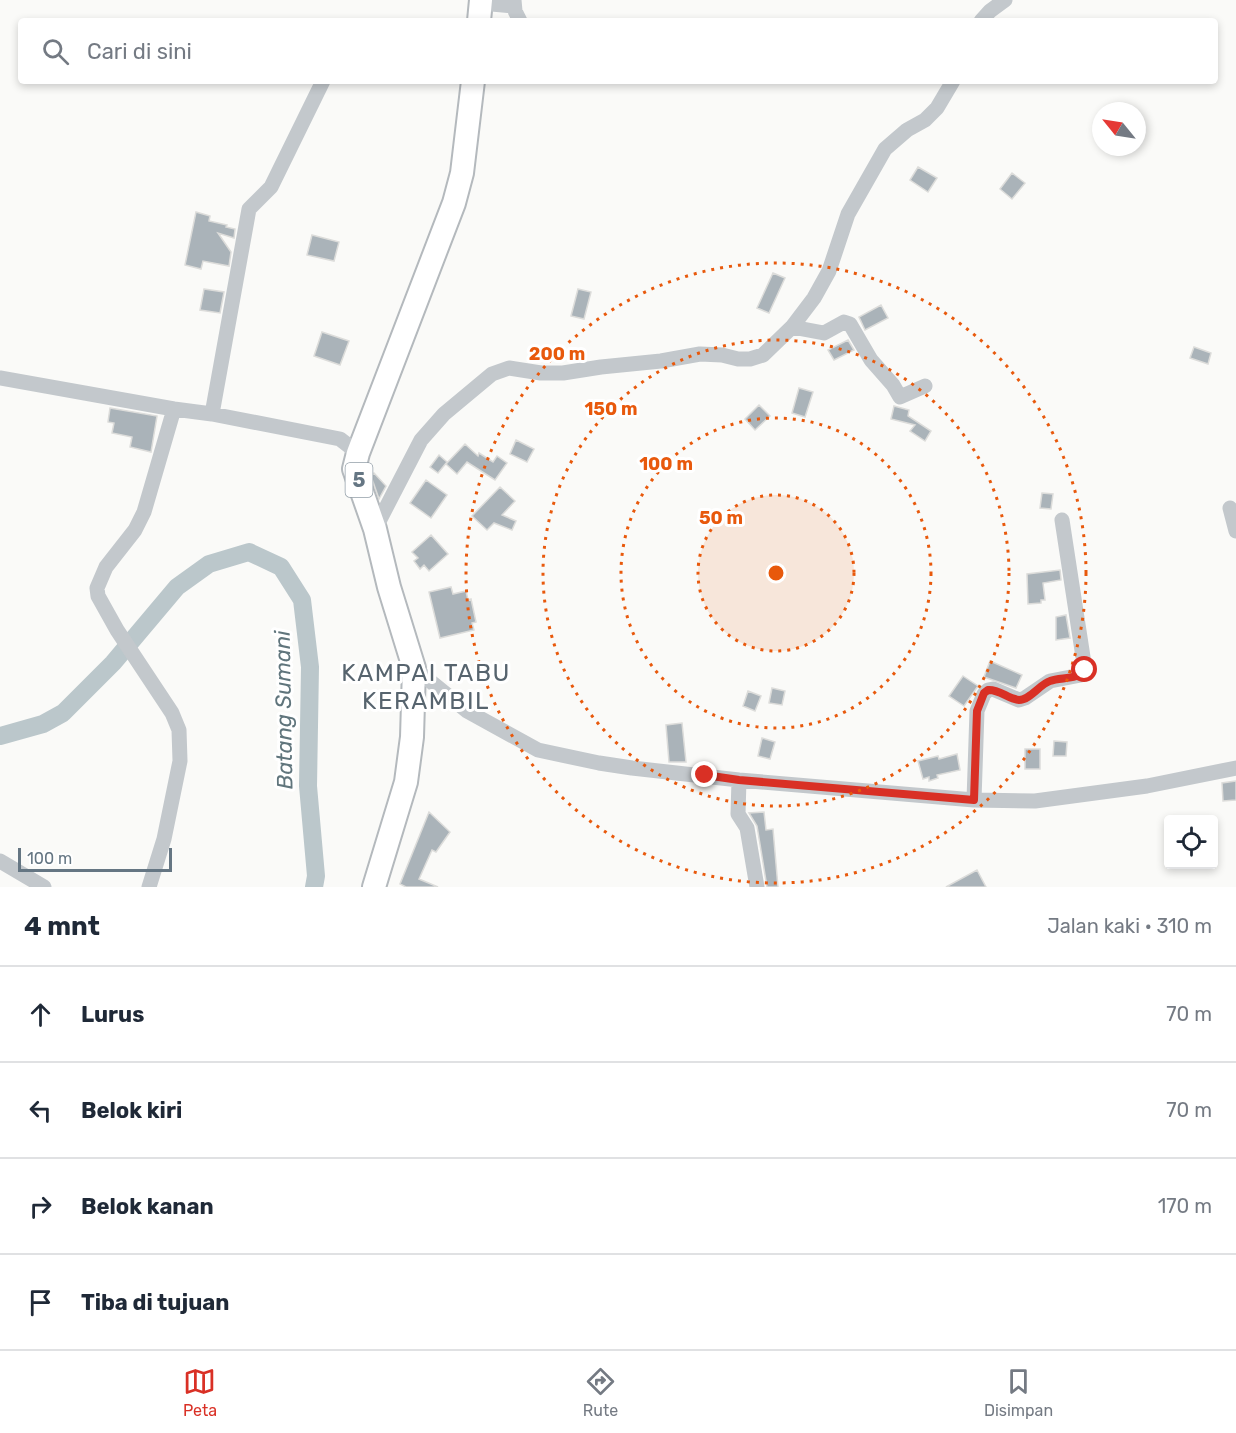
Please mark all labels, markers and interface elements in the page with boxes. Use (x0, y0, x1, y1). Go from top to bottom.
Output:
search box (18, 18, 1218, 84)
icon: search (39, 35, 72, 68)
text: Cari di sini (87, 38, 192, 65)
north arrow (1092, 102, 1146, 156)
text: 200 m (529, 343, 585, 365)
text: 150 m (584, 398, 638, 420)
text: 100 m (639, 453, 693, 475)
road number: 5 (346, 463, 372, 497)
text: 50 m (699, 507, 743, 529)
centre of rings (766, 563, 786, 583)
water label: Batang Sumani (269, 630, 298, 790)
route start (1071, 656, 1097, 682)
district label: KAMPAI TABU KERAMBIL (341, 659, 511, 715)
route end (691, 761, 717, 787)
map controls (1164, 815, 1218, 869)
button: locate (1164, 815, 1218, 869)
scale bar (18, 845, 172, 872)
text: 100 m (27, 849, 72, 868)
text: 4 mnt (24, 911, 100, 942)
text: Jalan kaki · 310 m (1047, 914, 1212, 938)
icon: ahead (24, 998, 57, 1031)
text: Lurus (81, 1001, 144, 1028)
text: 70 m (1166, 1002, 1212, 1026)
icon: left (24, 1094, 57, 1127)
text: Belok kiri (81, 1097, 182, 1124)
text: 70 m (1166, 1098, 1212, 1122)
icon: right (24, 1190, 57, 1223)
text: Belok kanan (81, 1193, 214, 1220)
text: 170 m (1158, 1194, 1212, 1218)
icon: arrive (24, 1286, 57, 1319)
text: Tiba di tujuan (81, 1289, 229, 1316)
tab: Peta (183, 1365, 217, 1420)
tab: Rute (583, 1365, 618, 1420)
tab: Disimpan (984, 1365, 1053, 1420)

